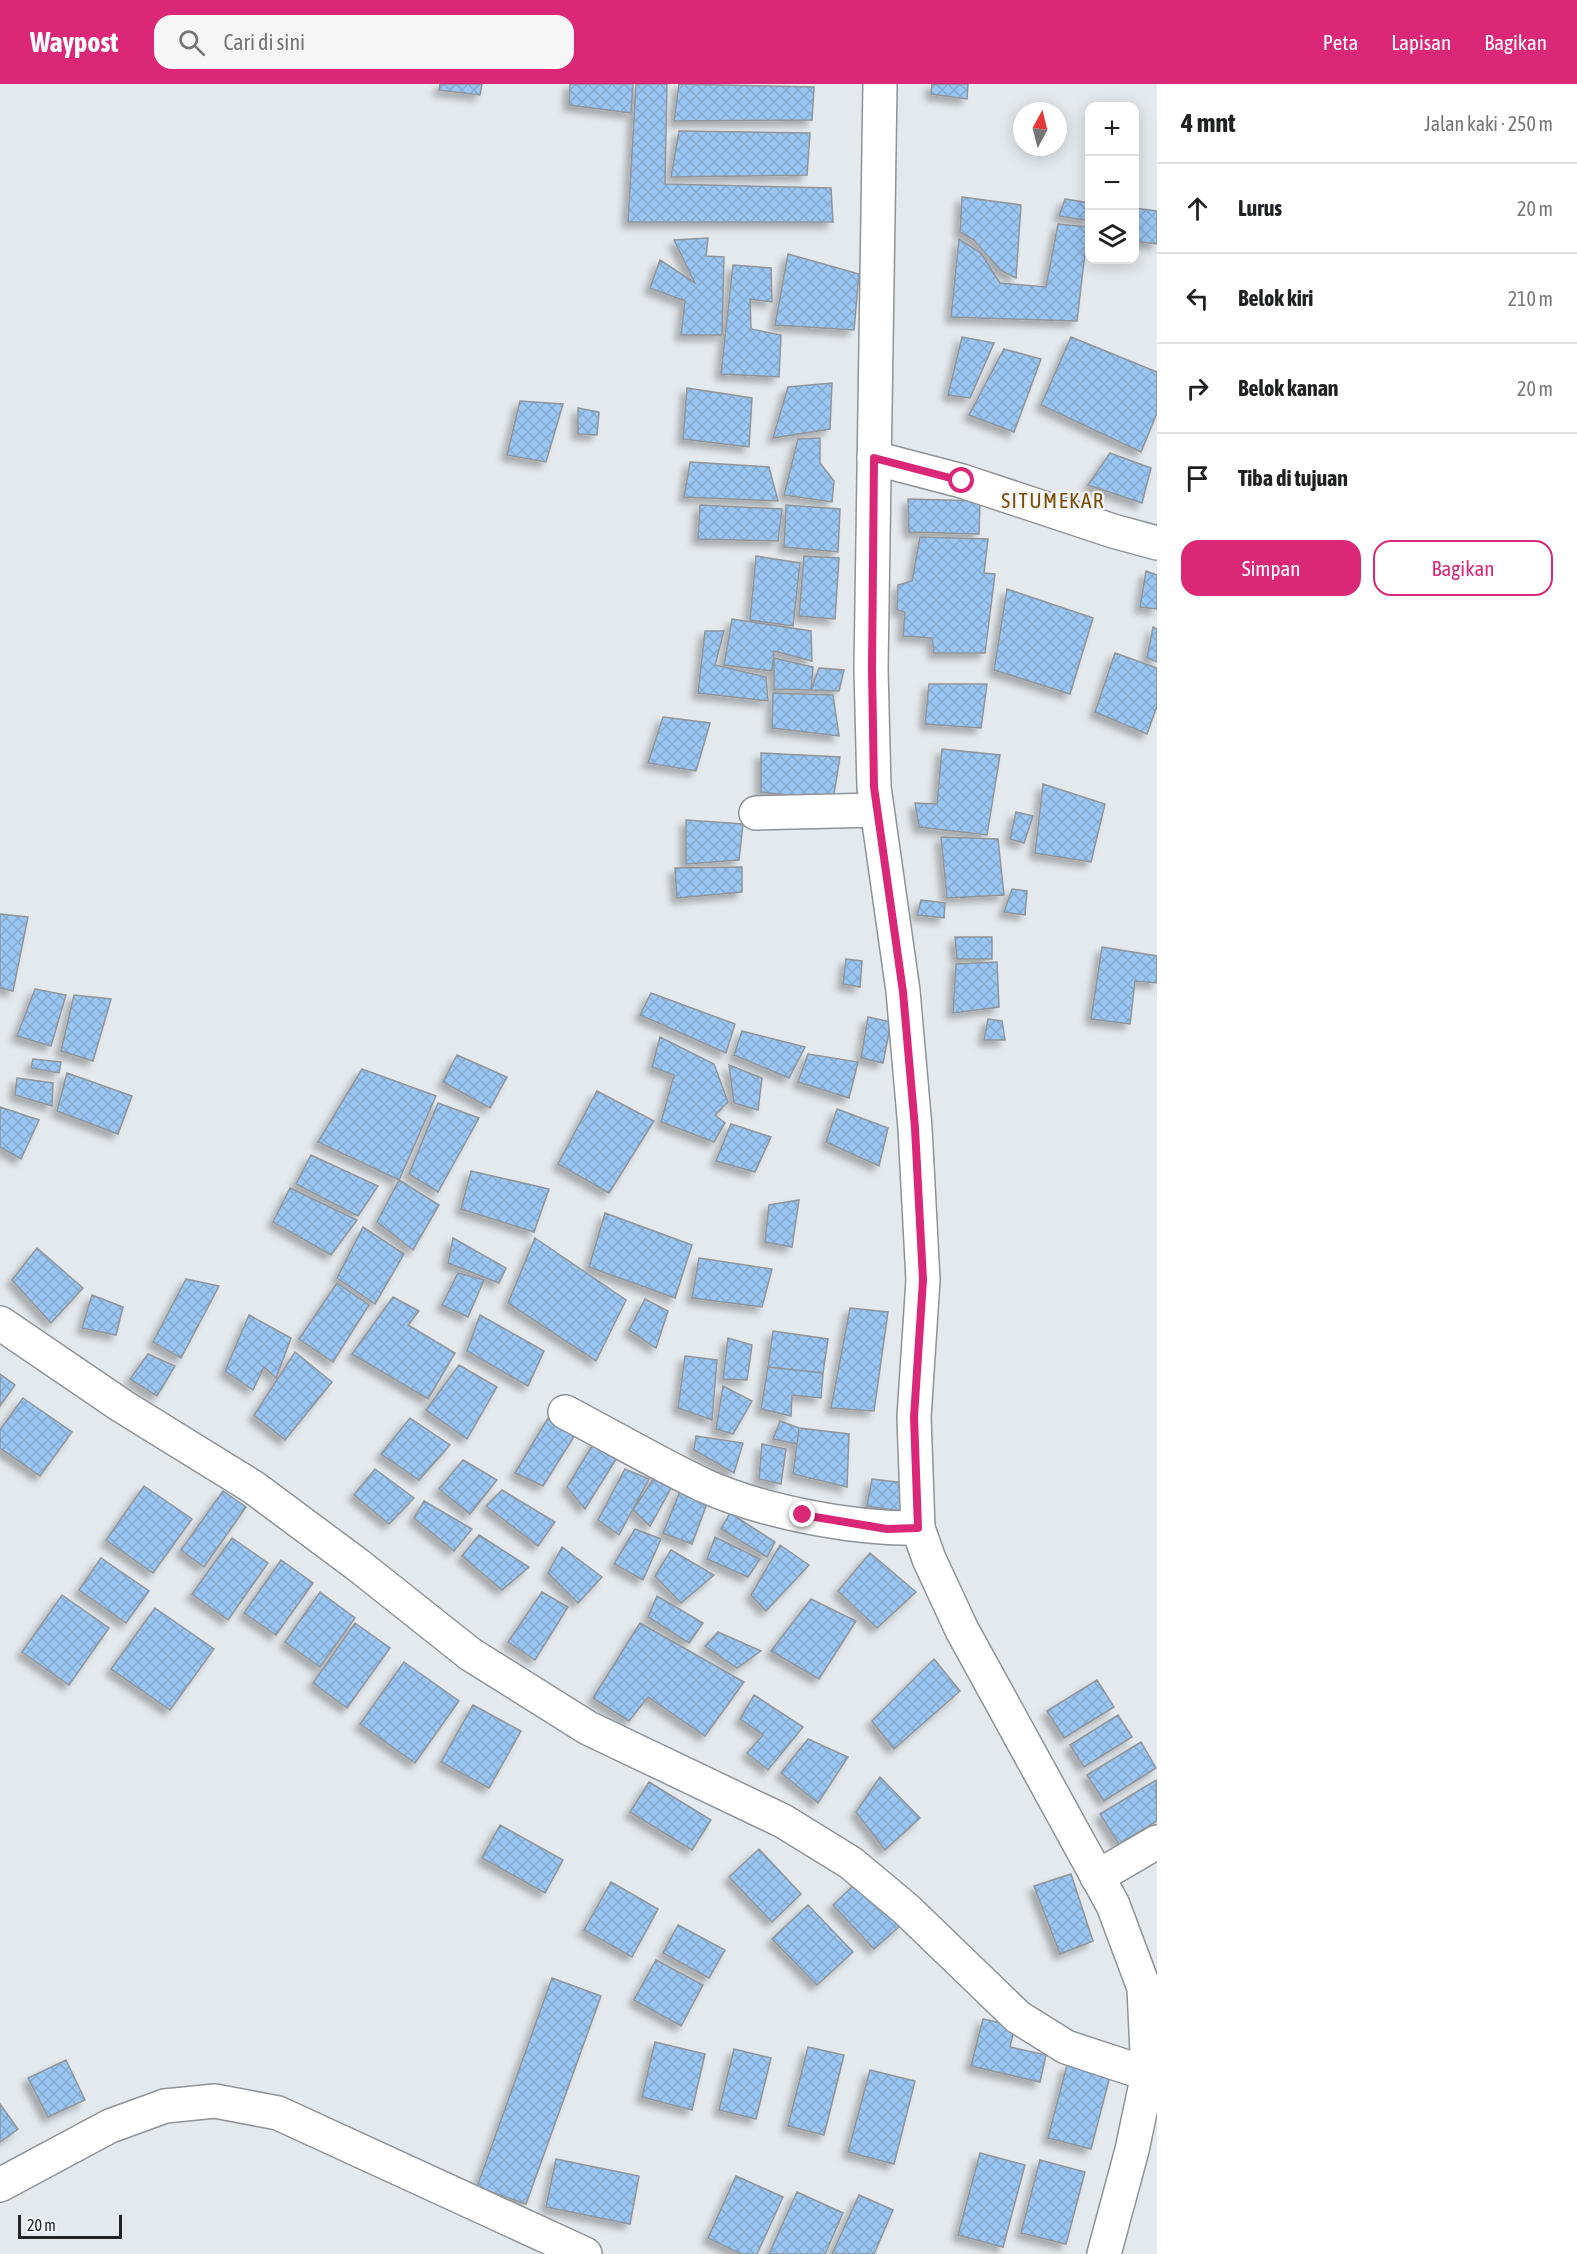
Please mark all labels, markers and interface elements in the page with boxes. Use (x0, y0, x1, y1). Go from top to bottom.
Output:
search box (154, 15, 574, 69)
text: Waypost (30, 26, 118, 58)
icon: search (175, 26, 208, 59)
text: Cari di sini (223, 29, 305, 55)
text: Peta (1323, 30, 1358, 54)
text: Lapisan (1391, 30, 1451, 54)
text: Bagikan (1484, 30, 1547, 54)
north arrow (1013, 102, 1067, 156)
map controls (1085, 102, 1139, 264)
button: + (1085, 102, 1139, 156)
text: 4 mnt (1181, 108, 1236, 138)
text: Jalan kaki · 250 m (1424, 112, 1553, 135)
button: − (1085, 156, 1139, 210)
icon: ahead (1181, 192, 1214, 225)
text: Lurus (1238, 195, 1282, 221)
text: 20 m (1517, 197, 1553, 220)
button: layers (1085, 210, 1139, 264)
icon: left (1181, 282, 1214, 315)
text: Belok kiri (1238, 285, 1313, 311)
text: 210 m (1508, 287, 1553, 310)
icon: right (1181, 372, 1214, 405)
text: Belok kanan (1238, 375, 1339, 401)
text: 20 m (1517, 377, 1553, 400)
icon: arrive (1181, 462, 1214, 495)
text: Tiba di tujuan (1238, 465, 1348, 491)
route start (948, 467, 974, 493)
district label: SITUMEKAR (1001, 488, 1105, 512)
button: Simpan (1181, 540, 1361, 596)
button: Bagikan (1373, 540, 1553, 596)
route end (789, 1501, 815, 1527)
scale bar (18, 2212, 122, 2240)
text: 20 m (27, 2216, 56, 2234)

